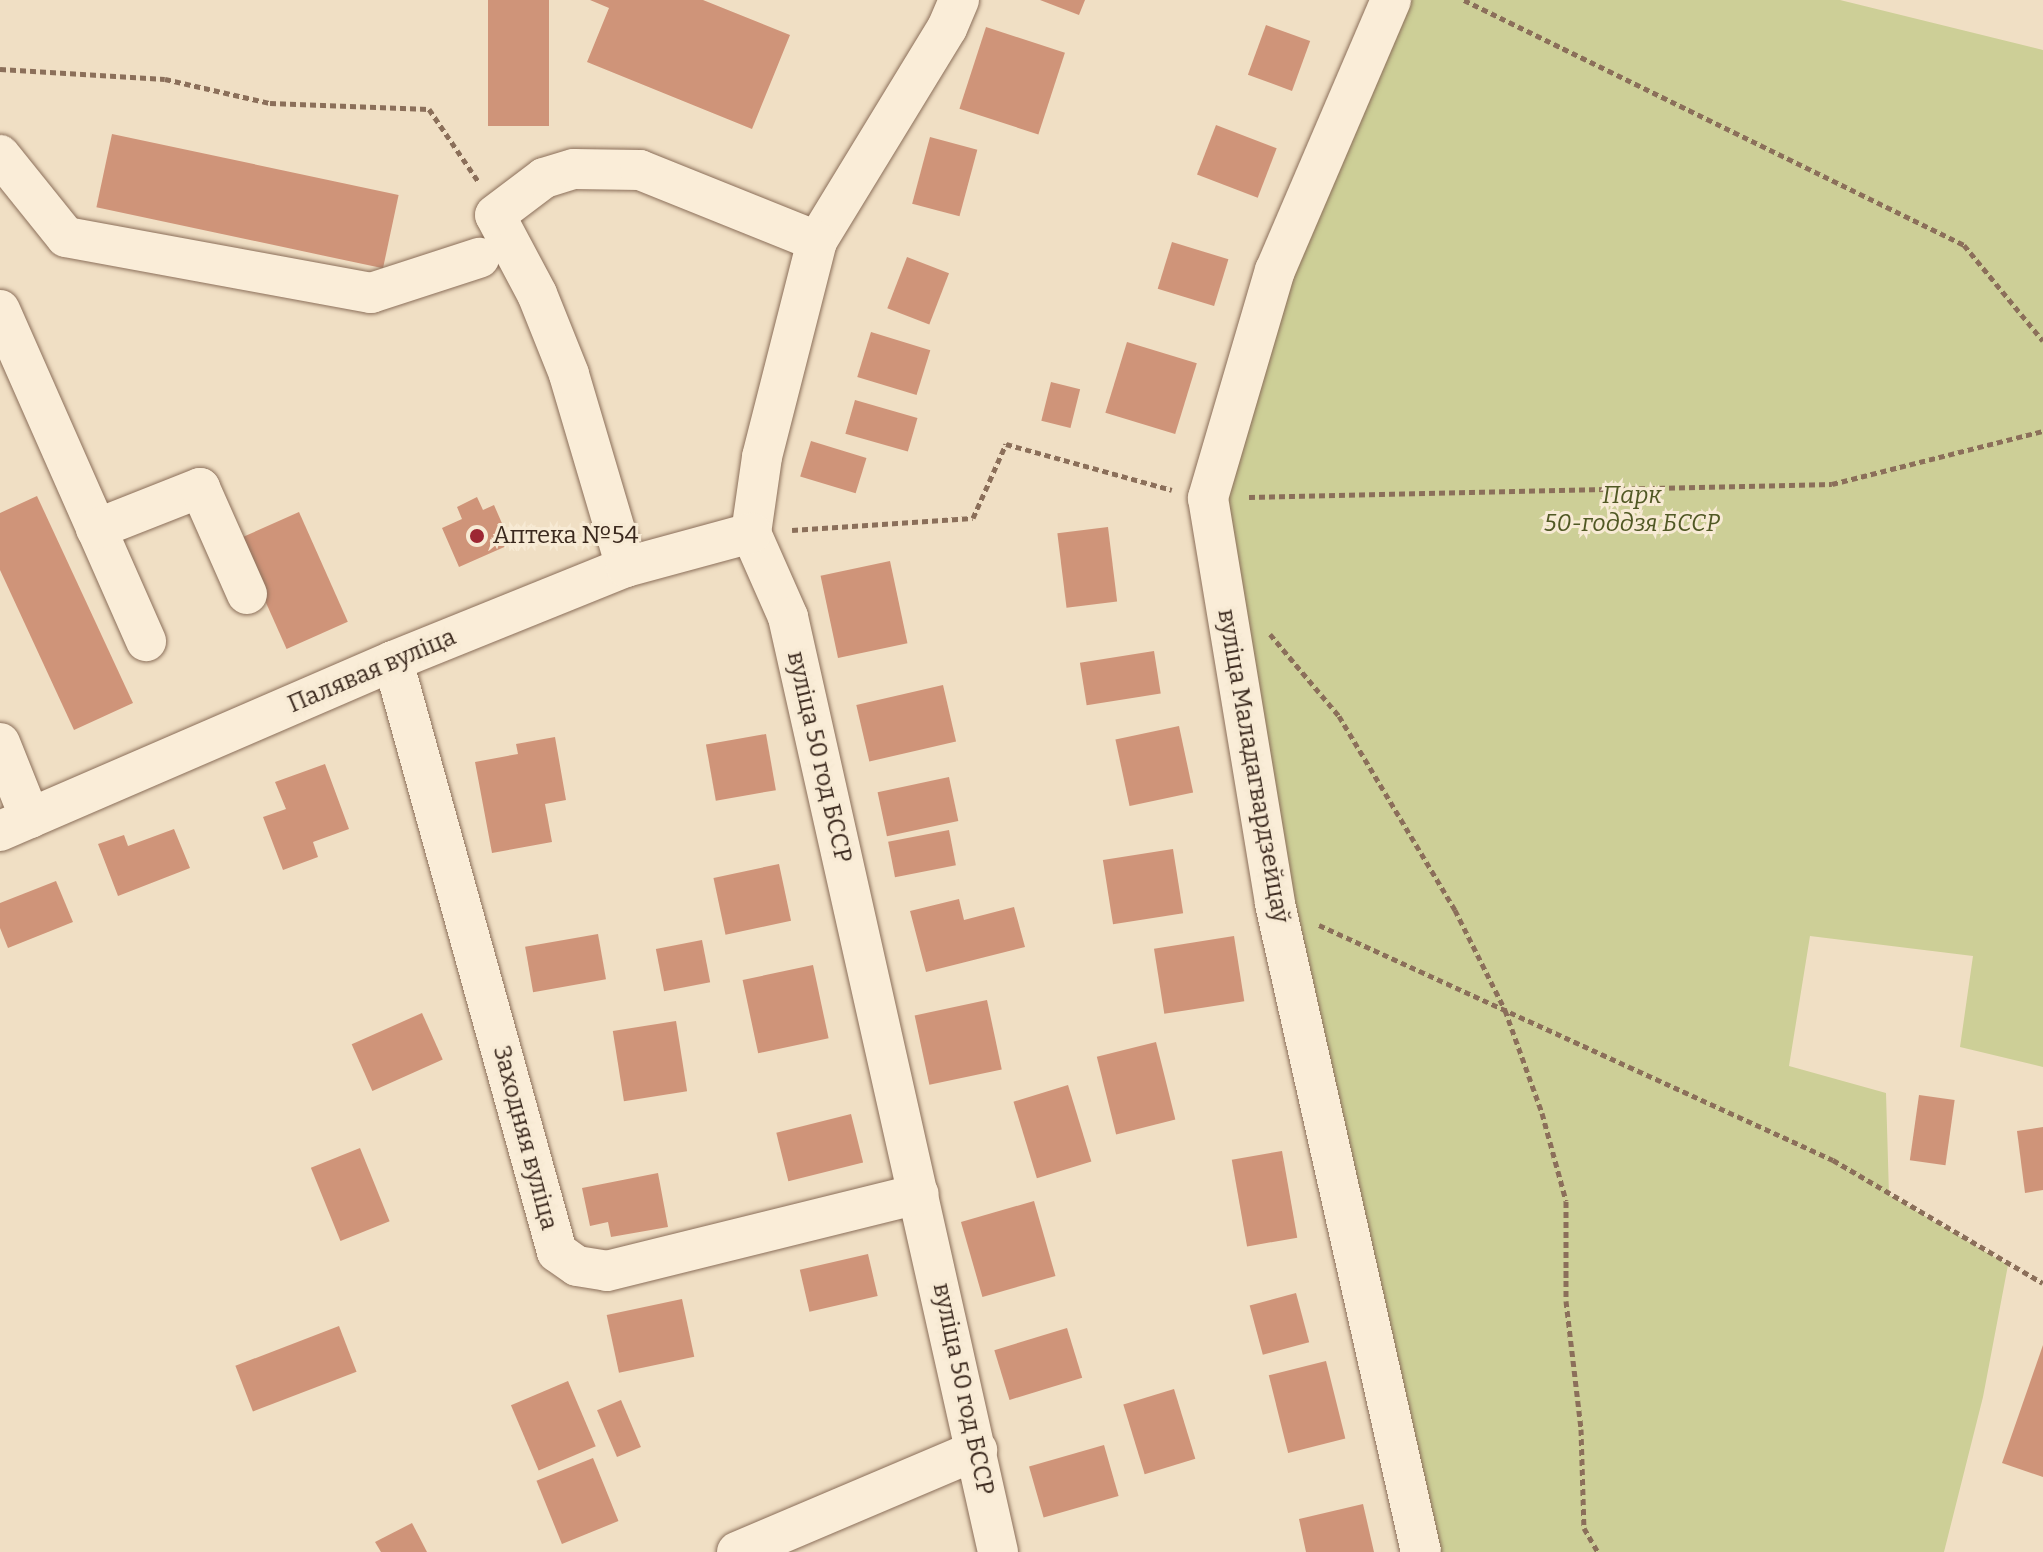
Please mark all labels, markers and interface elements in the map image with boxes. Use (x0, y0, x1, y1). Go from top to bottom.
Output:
park label: Парк 50-годдзя БССР (1544, 482, 1720, 538)
place label: Аптека №54 (493, 522, 639, 550)
marker: Аптека №54 (468, 527, 486, 545)
street label: вуліца Маладагвардзейцаў (1211, 607, 1295, 925)
street label: Палявая вуліца (284, 623, 460, 719)
street label: вуліца 50 год БССР (781, 649, 857, 865)
street label: Заходняя вуліца (487, 1043, 563, 1233)
street label: вуліца 50 год БССР (926, 1280, 1000, 1498)

